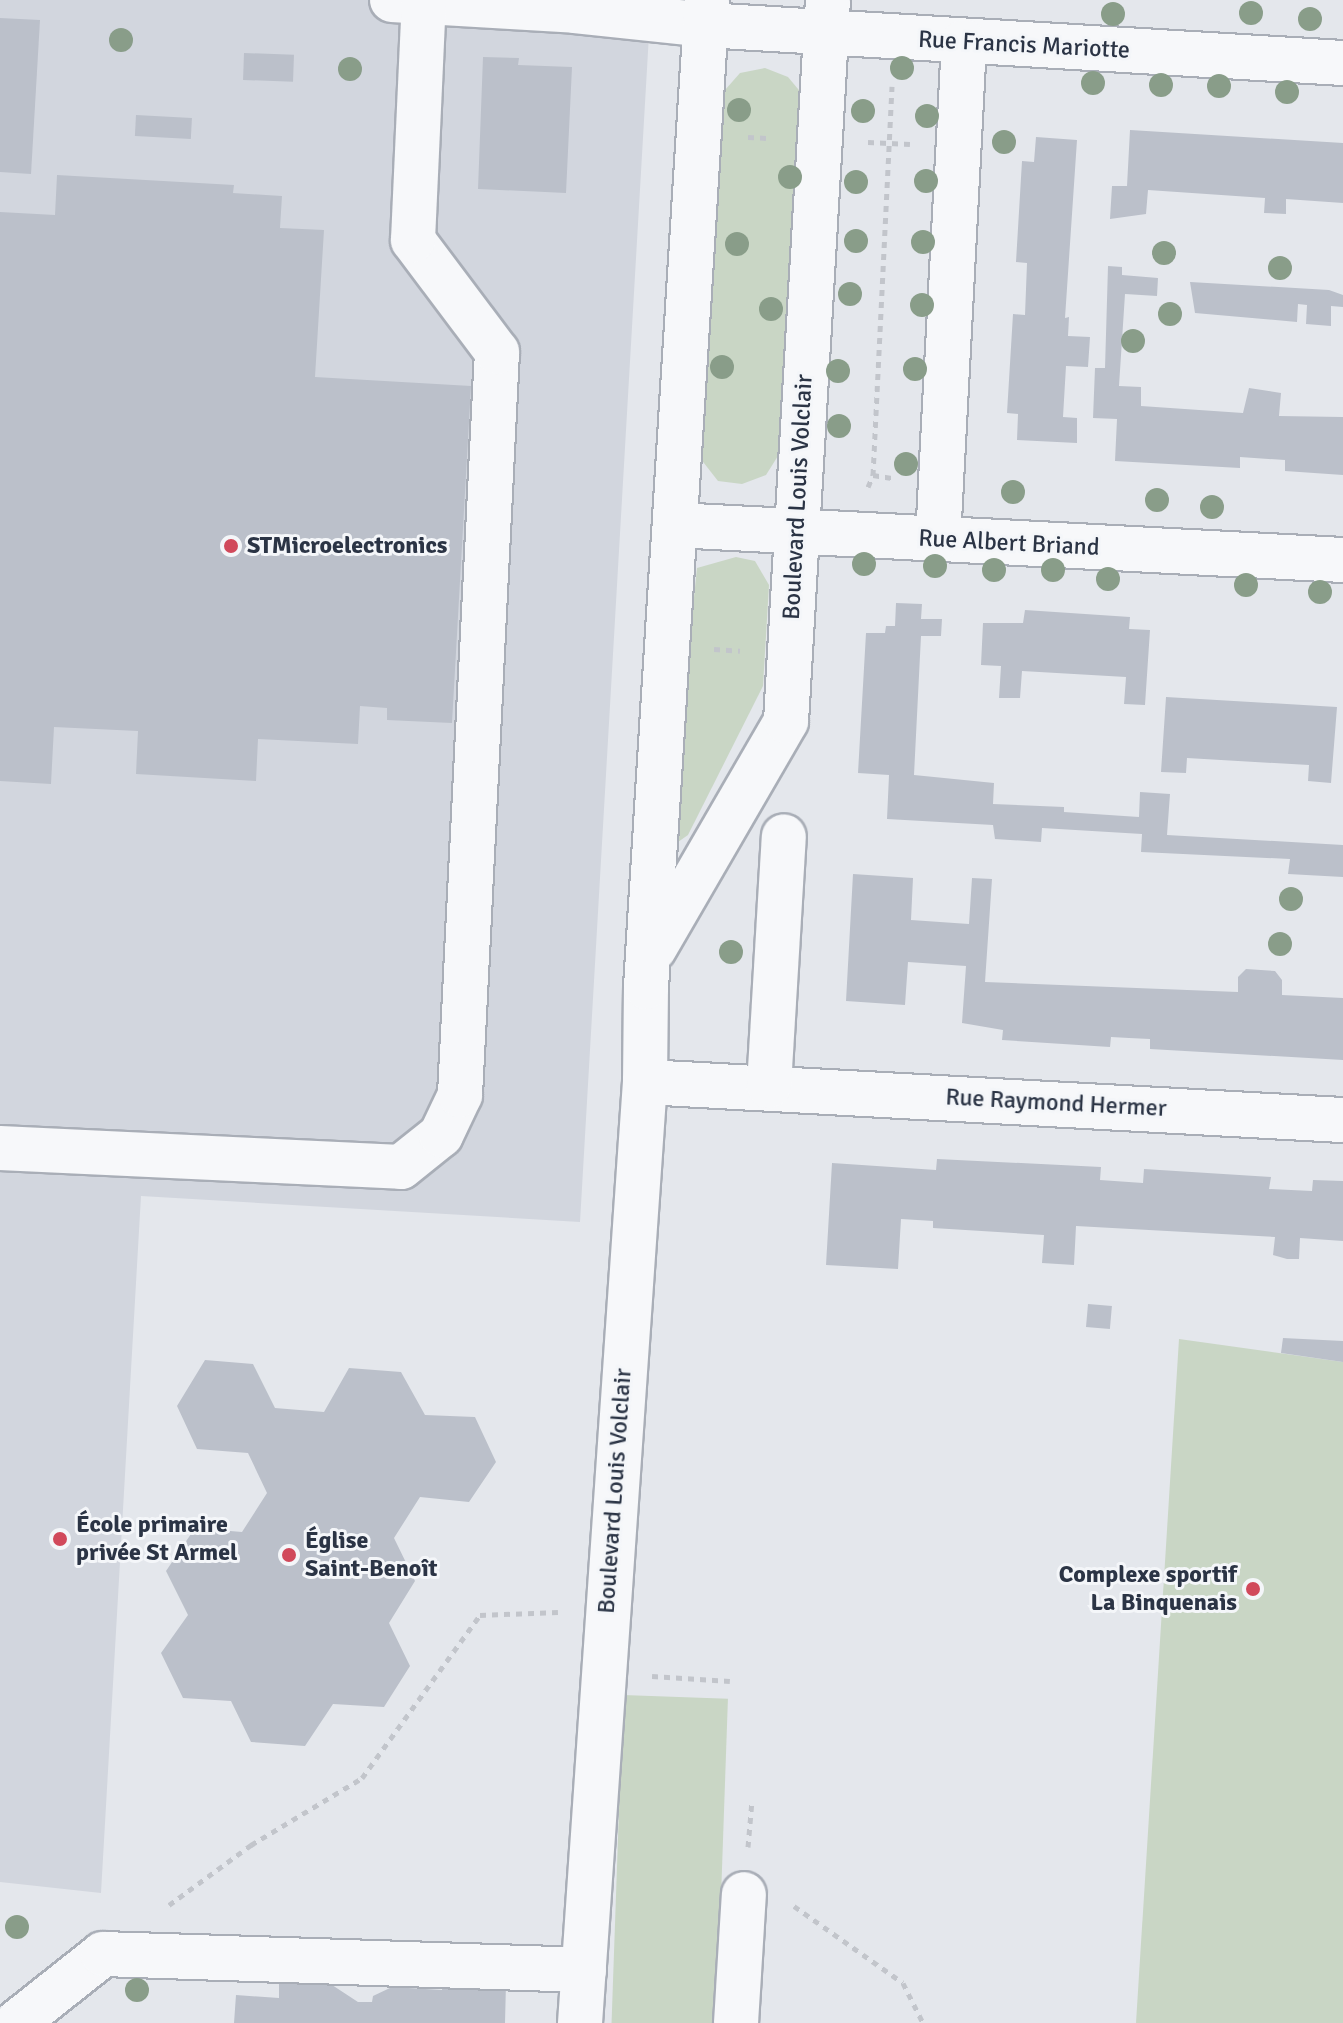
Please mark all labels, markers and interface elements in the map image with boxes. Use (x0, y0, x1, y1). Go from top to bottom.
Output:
street label: Rue Francis Mariotte (917, 25, 1131, 65)
street label: Boulevard Louis Volclair (777, 373, 819, 621)
street label: Rue Albert Briand (918, 524, 1100, 562)
place label: STMicroelectronics (247, 532, 447, 560)
marker: STMicroelectronics (222, 537, 240, 555)
street label: Rue Raymond Hermer (945, 1083, 1167, 1123)
street label: Boulevard Louis Volclair (592, 1367, 638, 1615)
place label: École primaire privée St Armel (76, 1511, 238, 1567)
place label: Église Saint-Benoît (305, 1527, 437, 1583)
marker: École primaire privée St Armel (51, 1530, 69, 1548)
marker: Église Saint-Benoît (280, 1546, 298, 1564)
place label: Complexe sportif La Binquenais (1059, 1561, 1237, 1617)
marker: Complexe sportif La Binquenais (1244, 1580, 1262, 1598)

